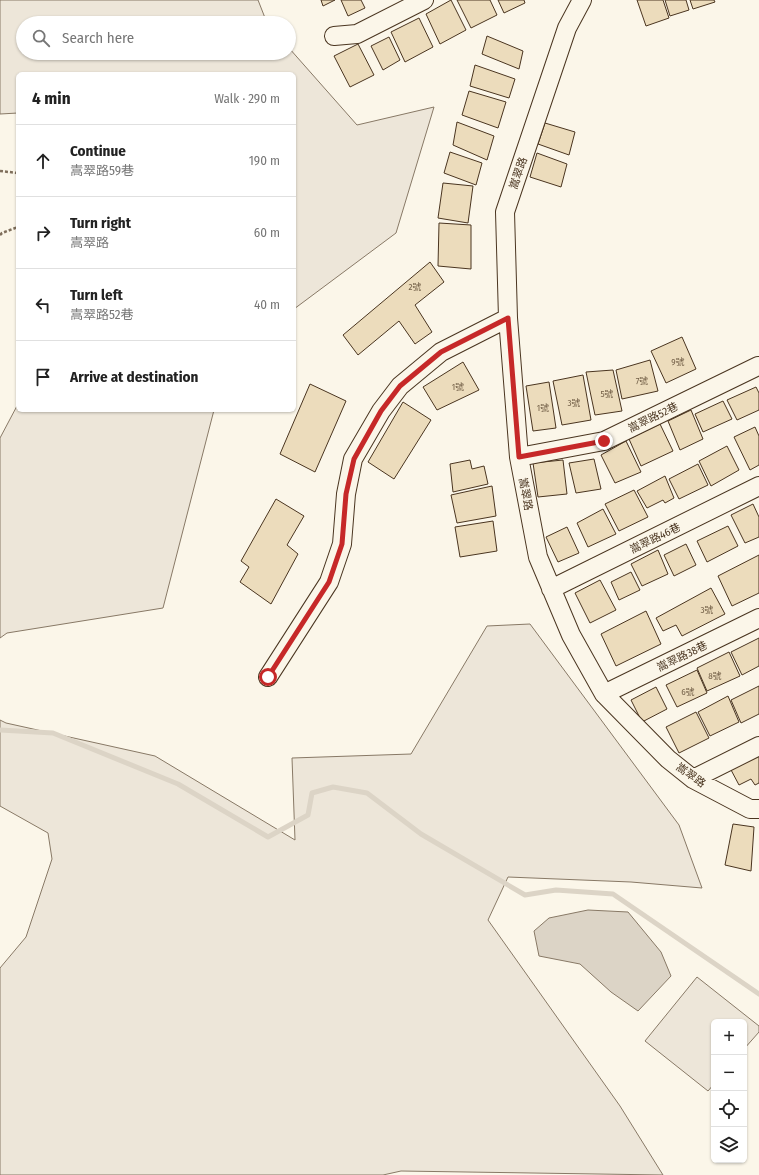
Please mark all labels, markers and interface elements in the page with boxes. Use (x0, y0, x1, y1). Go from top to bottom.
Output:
search box (16, 16, 296, 60)
icon: search (30, 27, 52, 49)
text: Search here (62, 29, 134, 47)
text: 4 min (32, 88, 71, 109)
text: Walk · 290 m (214, 91, 280, 106)
text: Continue (70, 142, 126, 160)
icon: ahead (32, 150, 54, 172)
text: 190 m (249, 153, 280, 168)
street label: 嵩翠路 (507, 155, 530, 191)
text: 嵩翠路59巷 (70, 163, 134, 178)
text: Turn right (70, 214, 131, 232)
icon: right (32, 222, 54, 244)
text: 60 m (254, 225, 280, 240)
text: 嵩翠路 (70, 235, 109, 250)
house number: 2號 (409, 282, 421, 292)
text: Turn left (70, 286, 123, 304)
icon: left (32, 294, 54, 316)
text: 40 m (254, 297, 280, 312)
text: 嵩翠路52巷 (70, 307, 134, 322)
house number: 9號 (671, 357, 685, 367)
icon: arrive (32, 366, 54, 388)
text: Arrive at destination (70, 368, 198, 386)
house number: 7號 (636, 376, 648, 386)
house number: 1號 (452, 382, 464, 392)
house number: 5號 (600, 389, 614, 399)
house number: 3號 (567, 398, 581, 408)
street label: 嵩翠路52巷 (626, 400, 680, 435)
house number: 1號 (537, 403, 549, 413)
route end (595, 432, 613, 450)
street label: 嵩翠路 (516, 477, 535, 512)
street label: 嵩翠路46巷 (628, 521, 683, 556)
house number: 3號 (700, 605, 714, 615)
street label: 嵩翠路38巷 (655, 639, 710, 674)
route start (259, 668, 277, 686)
house number: 8號 (708, 671, 722, 681)
house number: 6號 (681, 687, 695, 697)
street label: 嵩翠路 (673, 761, 708, 790)
map controls (711, 1019, 747, 1163)
button: + (711, 1019, 747, 1055)
button: − (711, 1055, 747, 1091)
button: locate (711, 1091, 747, 1127)
button: layers (711, 1127, 747, 1163)

